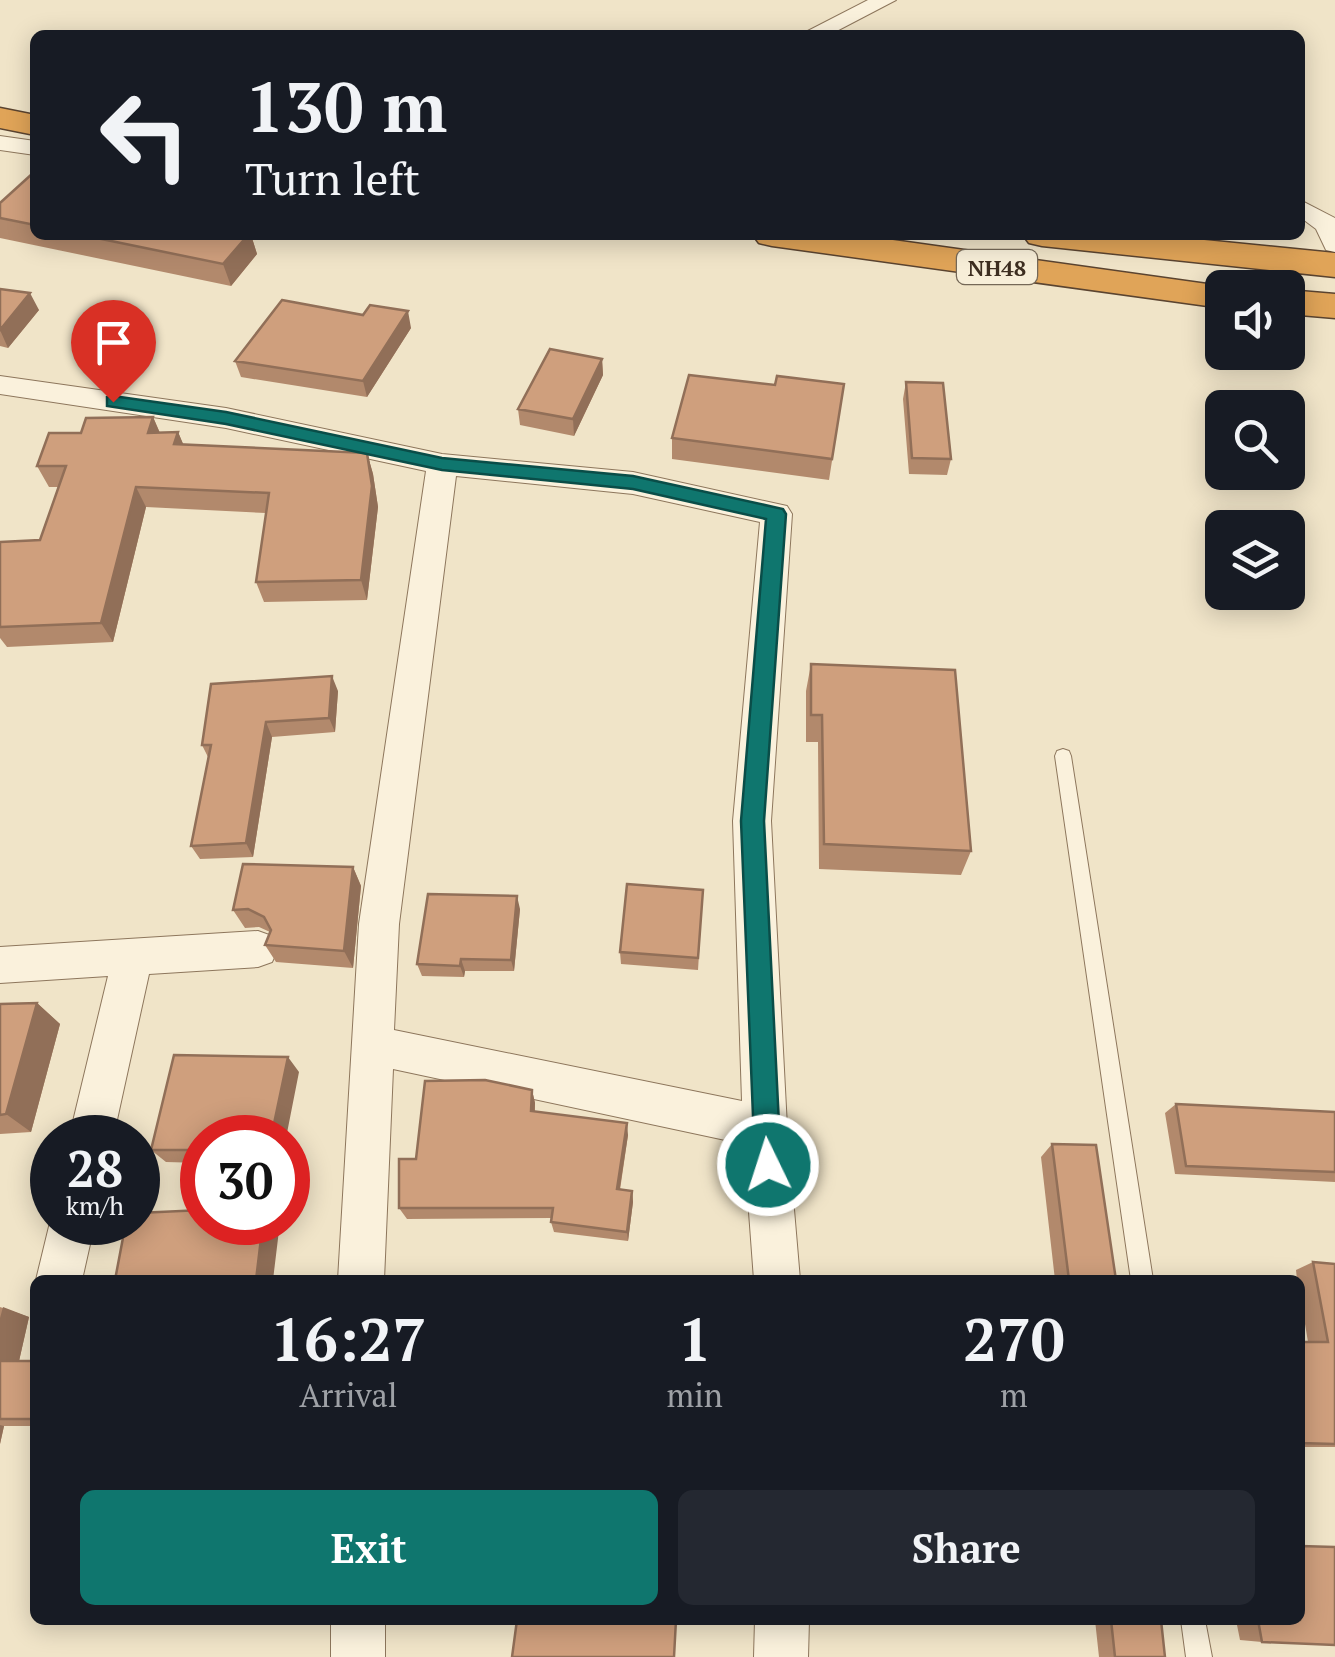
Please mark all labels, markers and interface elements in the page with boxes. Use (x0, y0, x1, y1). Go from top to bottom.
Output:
text: 130 m (245, 59, 447, 152)
icon: left (80, 70, 210, 200)
text: Turn left (245, 148, 420, 208)
road number: NH48 (957, 250, 1037, 284)
map controls (1205, 270, 1305, 610)
button: sound (1205, 270, 1305, 370)
pin (71, 300, 156, 403)
icon: arrive (86, 315, 141, 370)
button: search (1205, 390, 1305, 490)
button: layers (1205, 510, 1305, 610)
position arrow (716, 1113, 820, 1217)
speed limit sign: 30 (180, 1115, 310, 1245)
text: 28 (67, 1135, 123, 1201)
text: km/h (66, 1189, 124, 1222)
text: 16:27 (270, 1299, 426, 1378)
text: 1 (678, 1299, 712, 1378)
text: 270 (963, 1299, 1065, 1378)
text: Arrival (299, 1374, 397, 1416)
text: min (667, 1374, 723, 1416)
text: m (1000, 1374, 1028, 1416)
button: Exit (80, 1490, 658, 1605)
button: Share (678, 1490, 1255, 1605)

